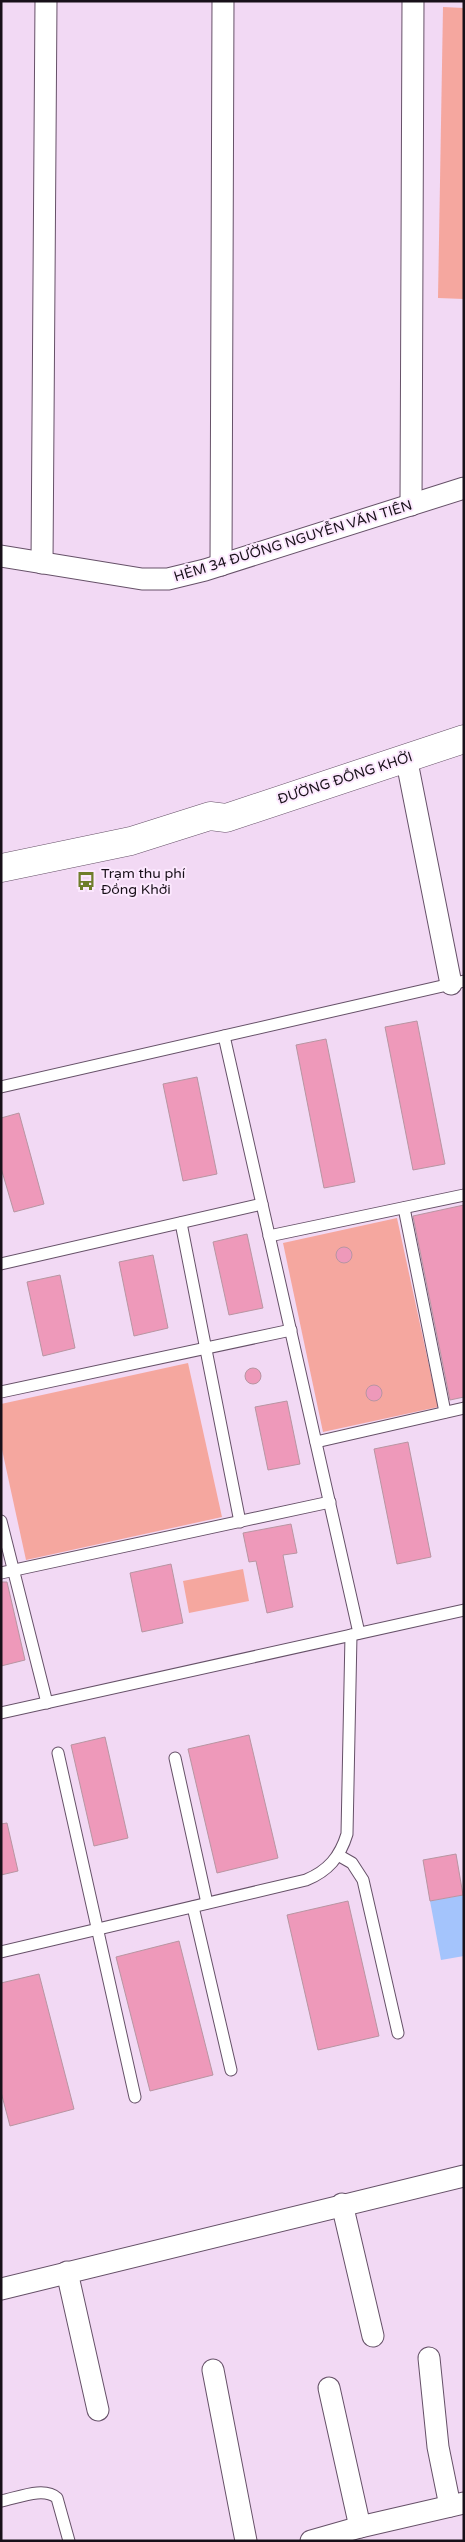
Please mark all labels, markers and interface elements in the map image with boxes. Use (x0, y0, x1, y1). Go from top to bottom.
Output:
street label: HẺM 34 ĐƯỜNG NGUYỄN VĂN TIÊN (172, 497, 414, 585)
street label: ĐƯỜNG ĐỒNG KHỞI (275, 748, 415, 808)
place label: Trạm thu phí Đồng Khởi (101, 865, 186, 898)
bus stop icon: Trạm thu phí Đồng Khởi (75, 870, 97, 892)

